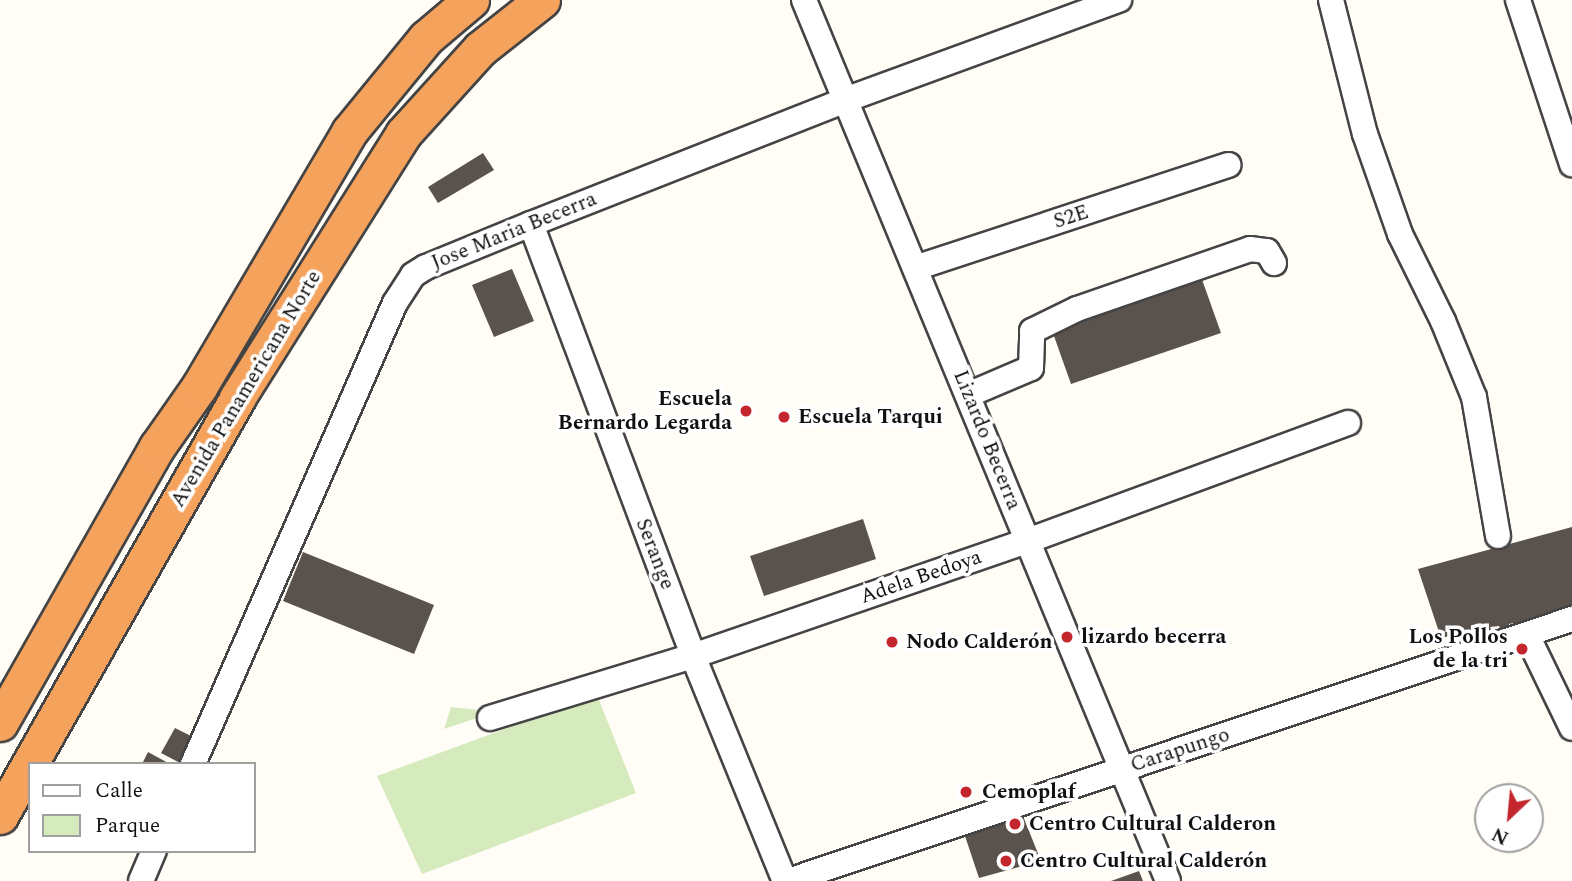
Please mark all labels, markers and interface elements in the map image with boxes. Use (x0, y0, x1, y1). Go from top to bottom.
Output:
street label: Jose Maria Becerra (428, 186, 600, 276)
street label: S2E (1050, 200, 1092, 234)
street label: Avenida Panamericana Norte (165, 266, 327, 512)
street label: Lizardo Becerra (948, 366, 1026, 514)
place label: Escuela Bernardo Legarda (558, 386, 732, 436)
marker: Escuela Bernardo Legarda (738, 403, 754, 419)
place label: Escuela Tarqui (798, 404, 943, 430)
marker: Escuela Tarqui (776, 409, 792, 425)
street label: Serange (630, 515, 680, 593)
street label: Adela Bedoya (857, 544, 985, 610)
place label: lizardo becerra (1081, 624, 1226, 650)
place label: Los Pollos de la tri (1409, 624, 1508, 674)
place label: Nodo Calderón (906, 629, 1052, 655)
marker: lizardo becerra (1059, 629, 1075, 645)
marker: Nodo Calderón (884, 634, 900, 650)
marker: Los Pollos de la tri (1514, 641, 1530, 657)
street label: Carapungo (1127, 722, 1233, 778)
legend (28, 762, 256, 853)
text: Calle (95, 775, 143, 807)
place label: Cemoplaf (982, 779, 1075, 805)
marker: Cemoplaf (956, 782, 976, 802)
north arrow (1474, 783, 1544, 853)
text: Parque (95, 810, 160, 842)
place label: Centro Cultural Calderon (1029, 811, 1276, 837)
marker: Centro Cultural Calderon (1007, 816, 1023, 832)
text: N (1487, 819, 1514, 852)
place label: Centro Cultural Calderón (1020, 848, 1267, 874)
marker: Centro Cultural Calderón (998, 853, 1014, 869)

